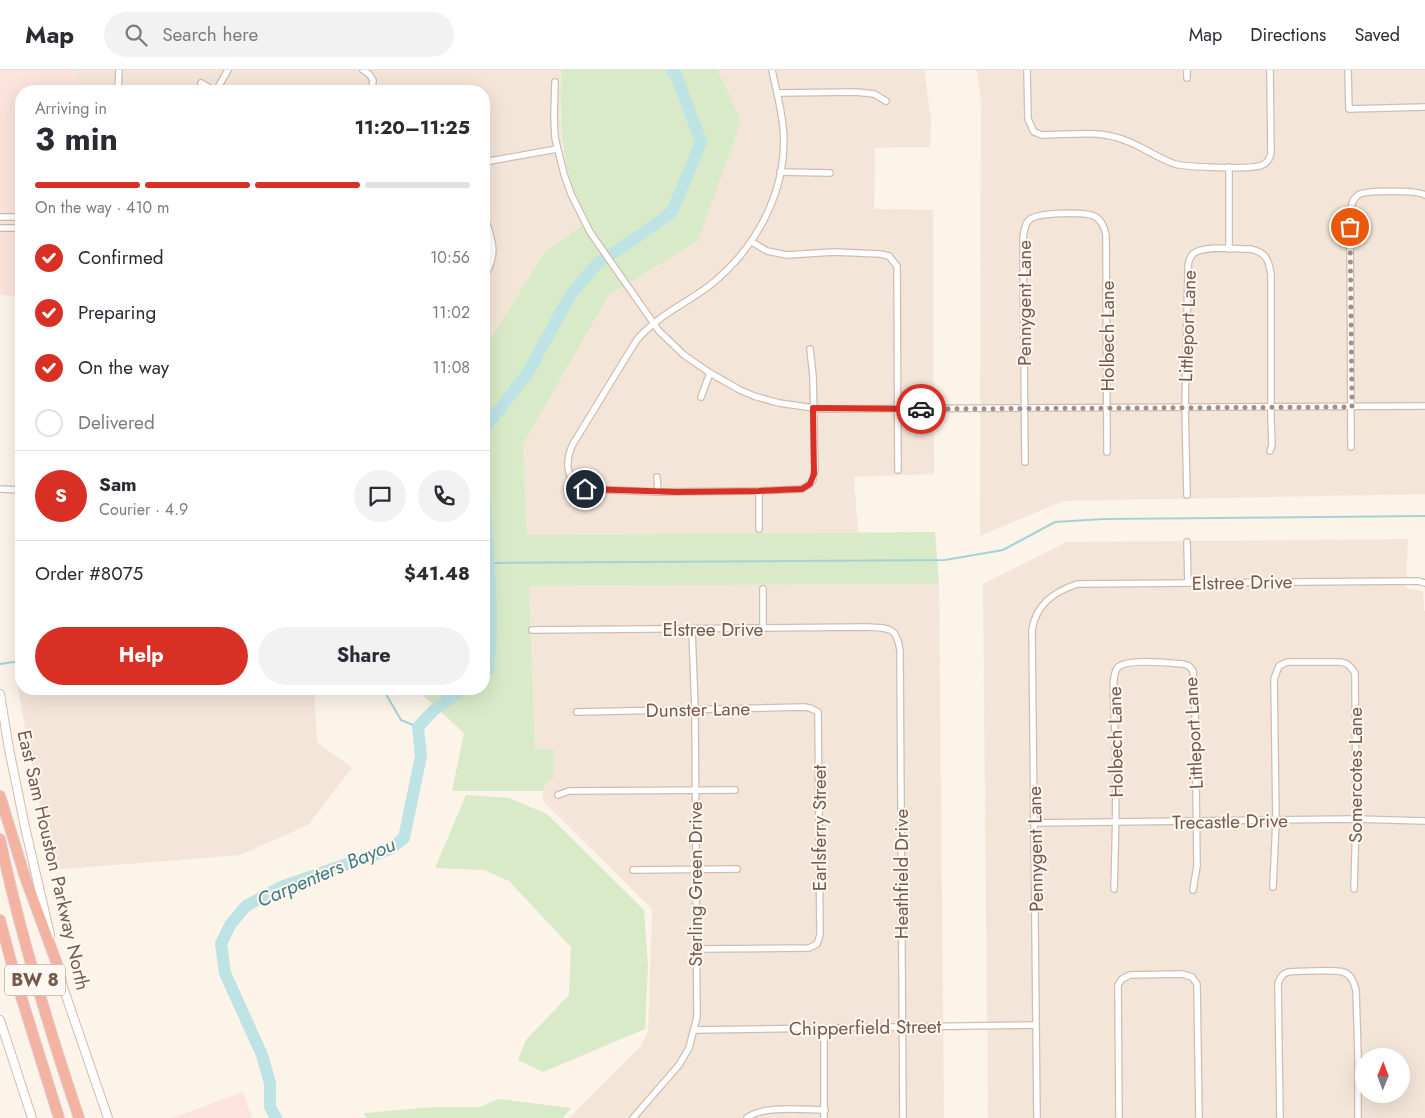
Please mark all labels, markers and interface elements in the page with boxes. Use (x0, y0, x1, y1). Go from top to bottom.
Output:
search box (104, 12, 454, 57)
text: Map (25, 17, 74, 52)
icon: search (122, 21, 150, 49)
text: Search here (162, 21, 258, 48)
text: Map (1189, 22, 1222, 48)
text: Directions (1250, 22, 1326, 48)
text: Saved (1354, 22, 1400, 48)
text: Arriving in (35, 97, 107, 120)
text: 11:20–11:25 (354, 114, 470, 141)
text: 3 min (35, 116, 118, 162)
text: On the way · 410 m (35, 196, 169, 219)
pin (1329, 206, 1371, 248)
icon: bag (1336, 213, 1364, 241)
street label: Pennygent Lane (1011, 240, 1038, 366)
icon: check (35, 244, 63, 272)
text: Confirmed (78, 244, 164, 271)
text: 10:56 (430, 246, 470, 269)
street label: Littleport Lane (1172, 269, 1203, 383)
street label: Holbech Lane (1094, 280, 1121, 392)
icon: check (35, 299, 63, 327)
text: Preparing (78, 299, 156, 326)
text: 11:02 (432, 301, 470, 324)
icon: check (35, 354, 63, 382)
text: On the way (78, 354, 169, 381)
text: 11:08 (432, 356, 470, 379)
courier (896, 384, 946, 434)
icon: car (907, 395, 935, 423)
text: Delivered (78, 409, 155, 436)
pin (564, 468, 606, 510)
button: chat (354, 470, 406, 522)
button: phone (418, 470, 470, 522)
text: Sam (99, 471, 137, 498)
icon: home (571, 475, 599, 503)
text: S (55, 482, 67, 509)
text: Courier · 4.9 (99, 498, 188, 521)
text: Order #8075 (35, 560, 143, 587)
text: $41.48 (404, 560, 470, 587)
street label: Elstree Drive (1191, 568, 1293, 597)
street label: Elstree Drive (663, 616, 764, 643)
button: Help (35, 627, 248, 685)
button: Share (258, 627, 470, 685)
street label: Littleport Lane (1177, 676, 1210, 790)
street label: Holbech Lane (1101, 686, 1130, 798)
street label: Dunster Lane (646, 695, 751, 724)
street label: Somercotes Lane (1342, 707, 1369, 843)
street label: East Sam Houston Parkway North (10, 727, 97, 993)
street label: Earlsferry Street (806, 764, 833, 891)
street label: Pennygent Lane (1021, 786, 1050, 912)
street label: Sterling Green Drive (682, 801, 709, 967)
street label: Trecastle Drive (1172, 807, 1288, 836)
street label: Heathfield Drive (888, 809, 915, 939)
water label: Carpenters Bayou (252, 830, 400, 915)
road number: BW 8 (5, 964, 65, 996)
street label: Chipperfield Street (789, 1013, 942, 1042)
north arrow (1355, 1048, 1410, 1102)
map controls (1355, 1048, 1410, 1103)

